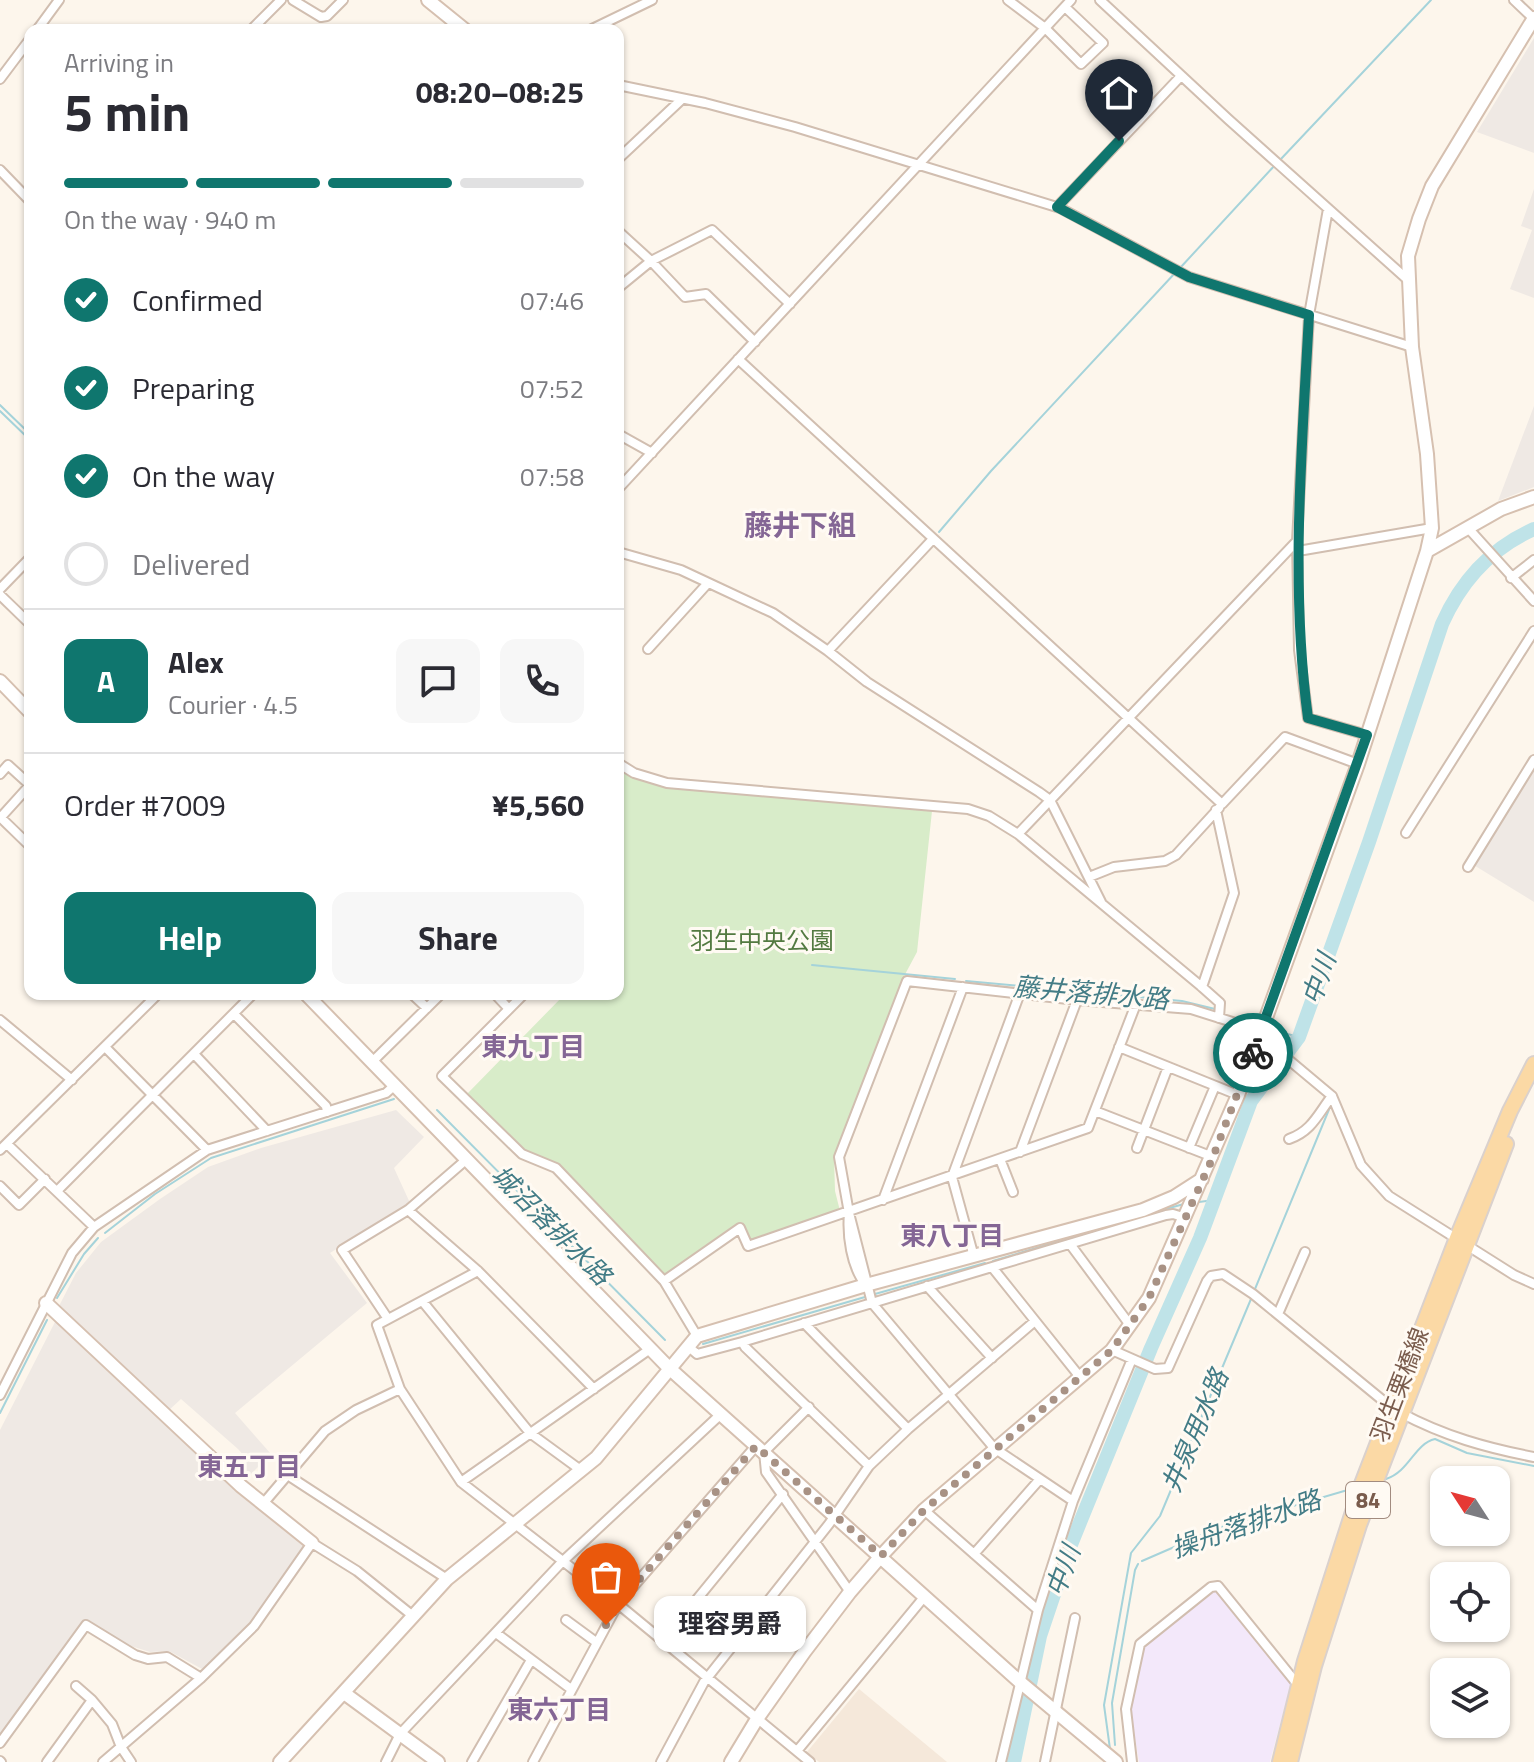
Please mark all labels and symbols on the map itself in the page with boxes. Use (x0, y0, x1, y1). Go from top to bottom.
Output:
pin (1085, 59, 1153, 141)
district label: 藤井下組 (744, 503, 856, 546)
park label: 羽生中央公園 (690, 922, 834, 958)
water label: 中川 (1292, 945, 1346, 1010)
water label: 藤井落排水路 (1012, 966, 1172, 1019)
courier (1213, 1013, 1293, 1093)
district label: 東九丁目 (481, 1027, 585, 1066)
water label: 城沼落排水路 (482, 1156, 622, 1295)
district label: 東八丁目 (900, 1216, 1004, 1255)
street label: 羽生栗橋線 (1361, 1322, 1437, 1447)
water label: 井泉用水路 (1151, 1362, 1239, 1498)
district label: 東五丁目 (197, 1447, 301, 1486)
north arrow (1430, 1466, 1510, 1546)
water label: 操舟落排水路 (1166, 1479, 1328, 1567)
road number: 84 (1346, 1482, 1390, 1518)
water label: 中川 (1035, 1537, 1091, 1602)
pin (572, 1543, 640, 1625)
callout: 理容男爵 (654, 1597, 806, 1653)
district label: 東六丁目 (507, 1690, 611, 1729)

